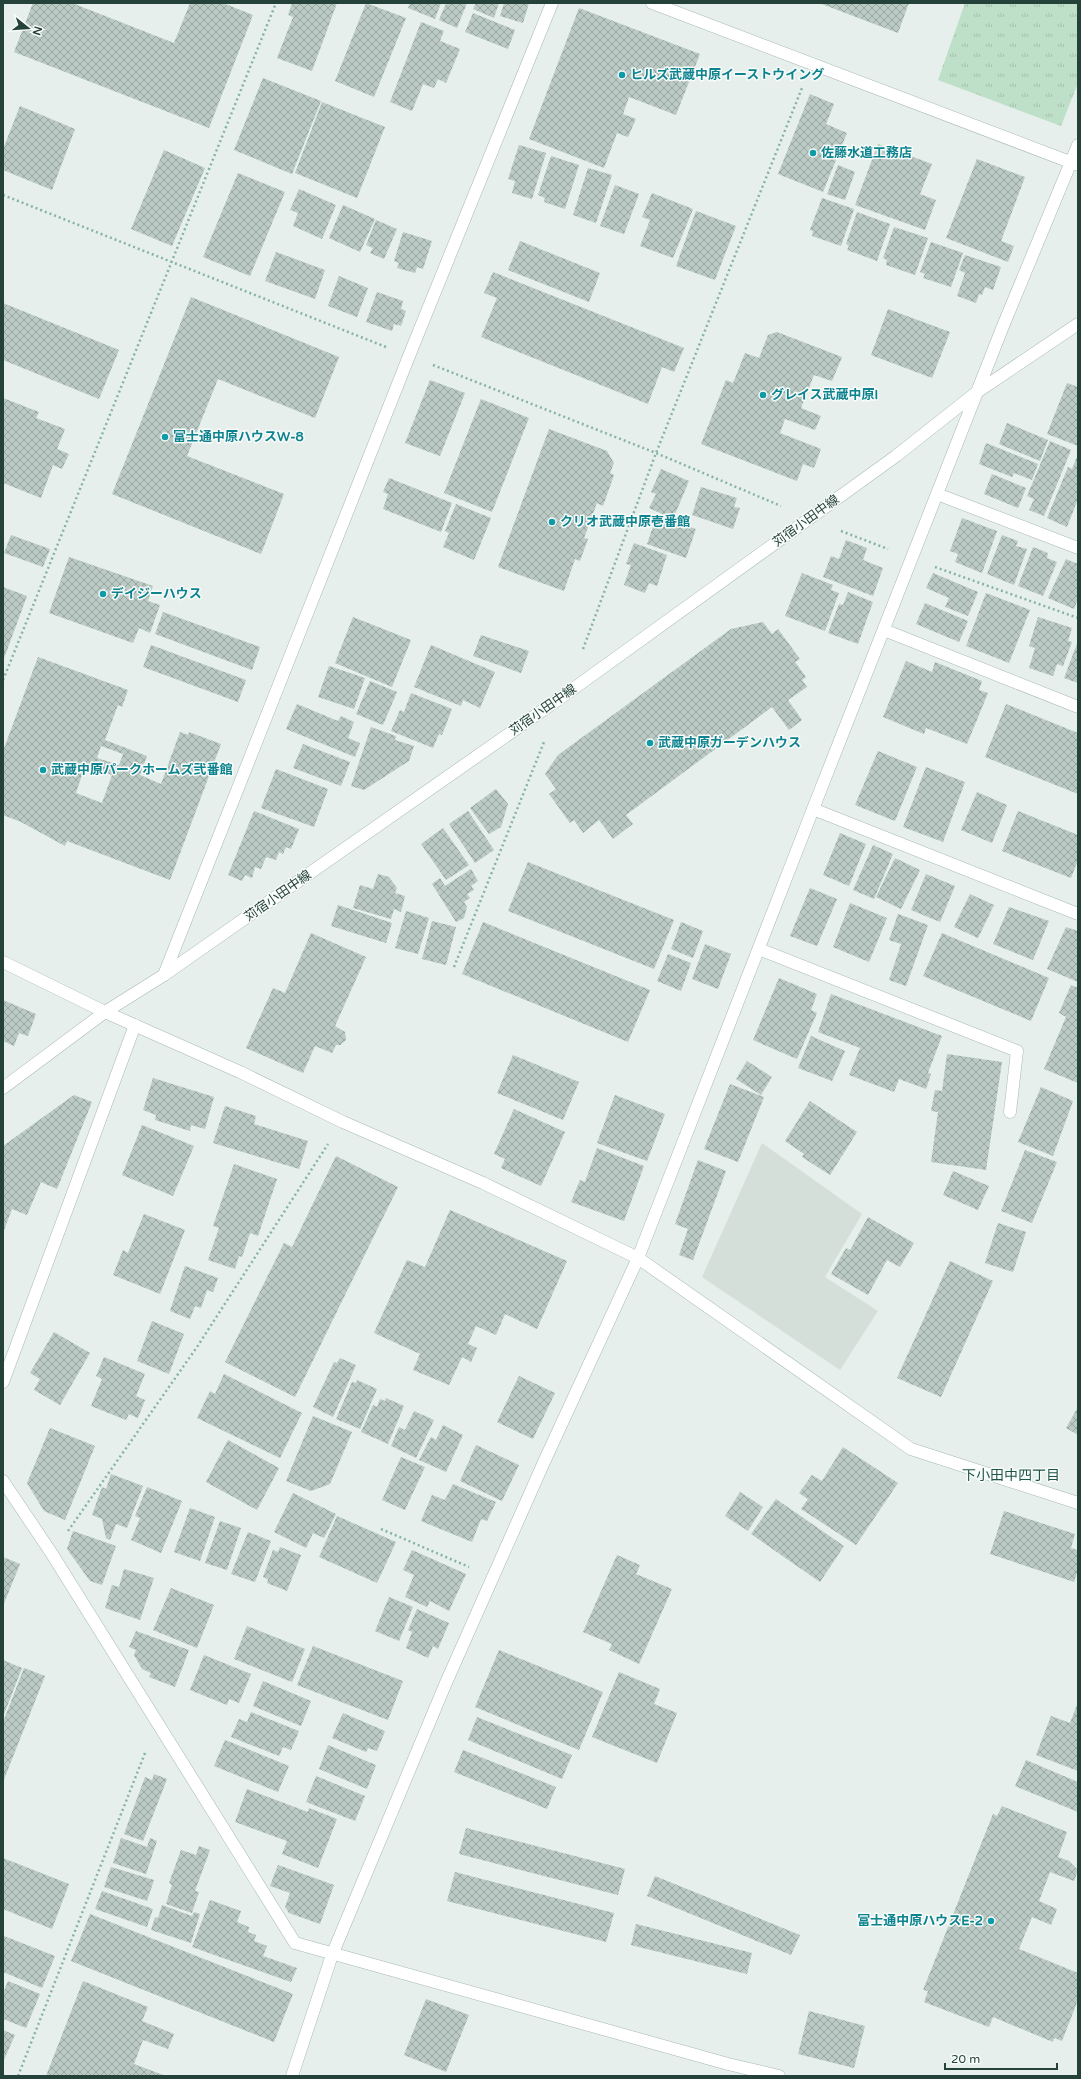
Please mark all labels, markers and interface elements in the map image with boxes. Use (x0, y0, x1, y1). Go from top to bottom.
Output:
north arrow (8, 8, 48, 48)
text: N (30, 25, 45, 37)
place label: ヒルズ武蔵中原イーストウイング (630, 67, 824, 83)
marker: ヒルズ武蔵中原イーストウイング (617, 70, 627, 80)
place label: 佐藤水道工務店 (821, 145, 912, 161)
marker: 佐藤水道工務店 (808, 148, 818, 158)
place label: グレイス武蔵中原I (771, 387, 878, 403)
marker: グレイス武蔵中原I (758, 390, 768, 400)
place label: 富士通中原ハウスW-8 (173, 429, 304, 445)
marker: 富士通中原ハウスW-8 (160, 432, 170, 442)
street label: 苅宿小田中線 (770, 492, 842, 550)
place label: クリオ武蔵中原壱番館 (560, 514, 690, 530)
marker: クリオ武蔵中原壱番館 (547, 517, 557, 527)
place label: デイジーハウス (111, 586, 202, 602)
marker: デイジーハウス (98, 589, 108, 599)
street label: 苅宿小田中線 (506, 681, 580, 739)
place label: 武蔵中原ガーデンハウス (658, 735, 801, 751)
marker: 武蔵中原ガーデンハウス (645, 738, 655, 748)
place label: 武蔵中原パークホームズ弐番館 (51, 762, 233, 778)
marker: 武蔵中原パークホームズ弐番館 (38, 765, 48, 775)
street label: 苅宿小田中線 (241, 867, 315, 925)
district label: 下小田中四丁目 (962, 1467, 1060, 1484)
place label: 富士通中原ハウスE-2 (857, 1913, 983, 1929)
marker: 富士通中原ハウスE-2 (986, 1916, 996, 1926)
scale bar (945, 2045, 1057, 2071)
text: 20 m (951, 2052, 980, 2066)

